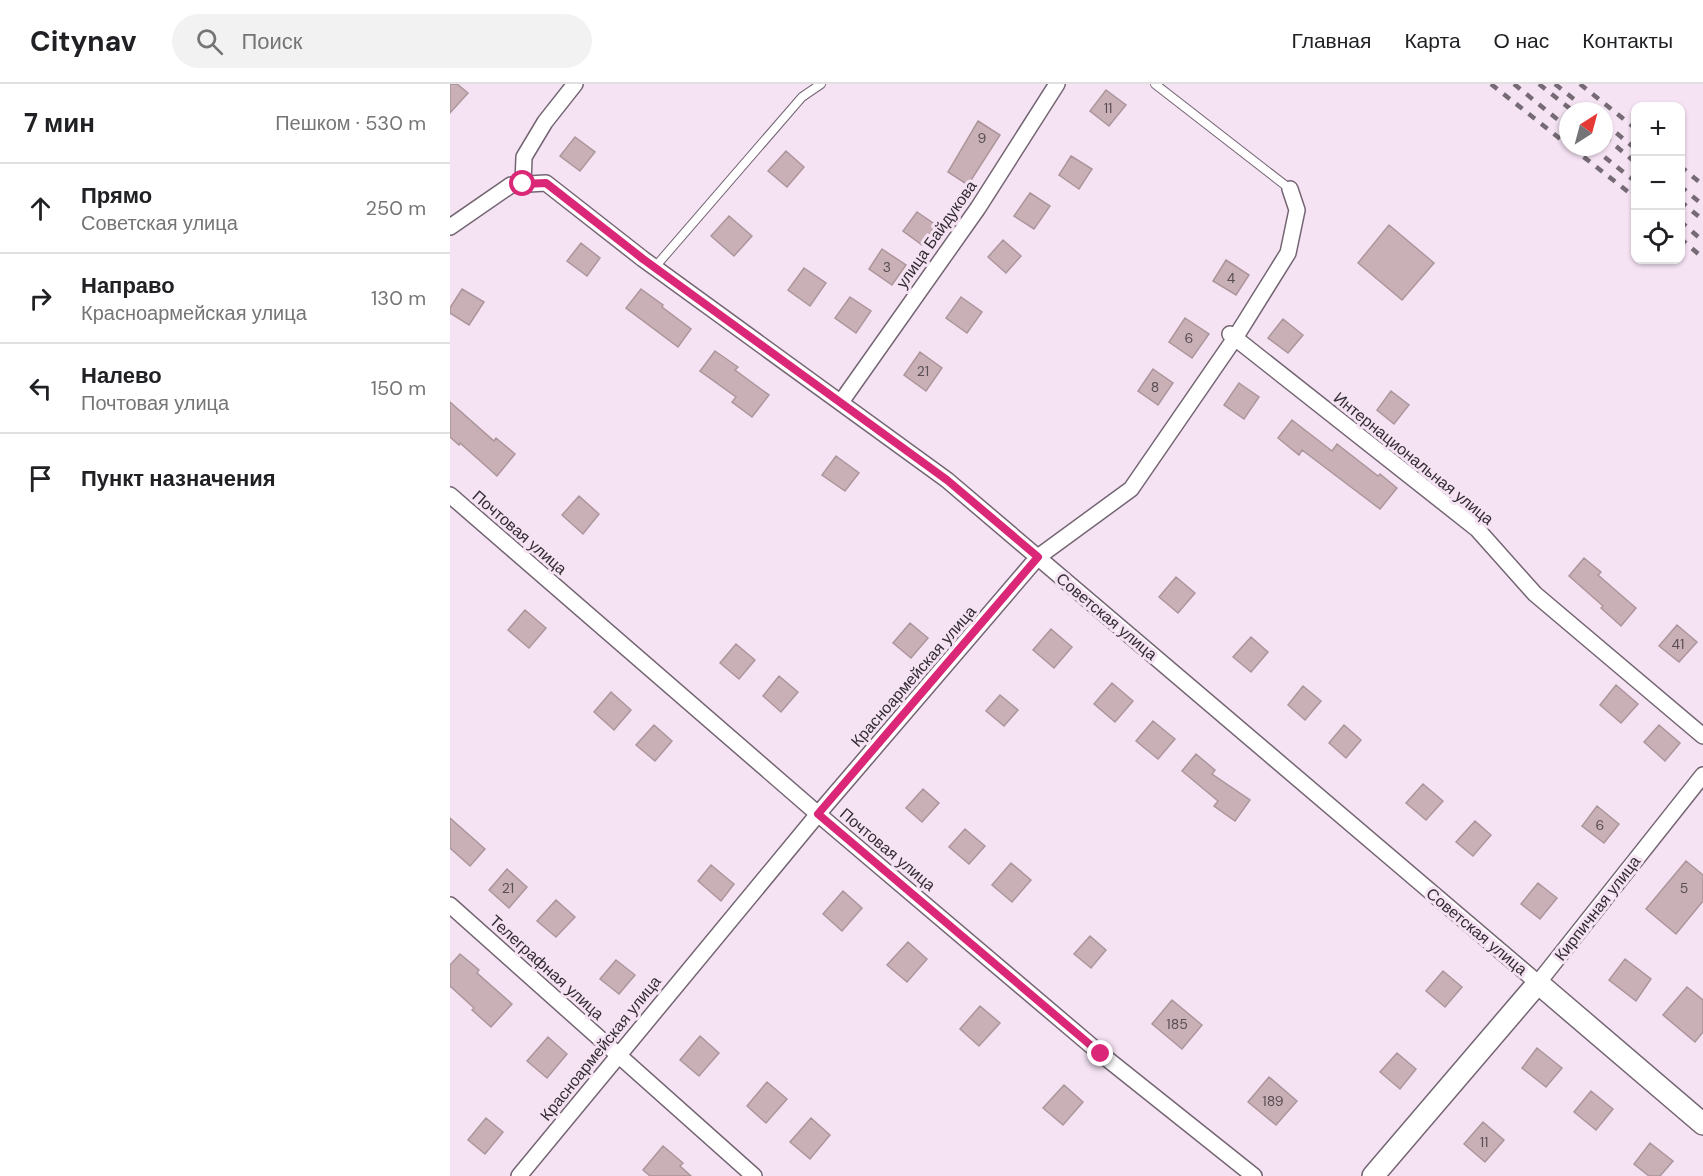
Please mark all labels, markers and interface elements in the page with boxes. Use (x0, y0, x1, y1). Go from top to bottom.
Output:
search box (172, 14, 592, 68)
text: Citynav (30, 23, 136, 60)
icon: search (193, 25, 226, 58)
text: Поиск (241, 27, 302, 56)
text: Главная (1291, 27, 1371, 55)
text: Карта (1404, 27, 1461, 55)
text: О нас (1494, 27, 1549, 55)
text: Контакты (1582, 27, 1673, 55)
house number: 11 (1104, 99, 1112, 117)
north arrow (1559, 102, 1613, 156)
map controls (1631, 102, 1685, 264)
button: + (1631, 102, 1685, 156)
text: 7 мин (24, 106, 95, 140)
text: Пешком · 530 m (275, 110, 426, 136)
house number: 9 (978, 129, 987, 147)
button: − (1631, 156, 1685, 210)
route start (509, 170, 535, 196)
street label: улица Байдукова (891, 176, 982, 292)
text: Прямо (81, 181, 152, 210)
icon: ahead (24, 192, 57, 225)
text: 250 m (365, 195, 426, 221)
text: Советская улица (81, 210, 238, 236)
button: locate (1631, 210, 1685, 264)
house number: 3 (883, 258, 891, 276)
house number: 4 (1227, 269, 1236, 287)
text: Направо (81, 271, 175, 300)
icon: right (24, 282, 57, 315)
text: 130 m (371, 285, 426, 311)
text: Красноармейская улица (81, 300, 307, 326)
house number: 6 (1185, 329, 1193, 347)
text: Налево (81, 361, 162, 390)
house number: 21 (917, 362, 929, 380)
icon: left (24, 372, 57, 405)
text: 150 m (371, 375, 426, 401)
house number: 8 (1151, 378, 1159, 396)
street label: Интернациональная улица (1329, 387, 1498, 530)
text: Почтовая улица (81, 390, 229, 416)
icon: arrive (24, 462, 57, 495)
text: Пункт назначения (81, 464, 276, 493)
street label: Почтовая улица (468, 486, 571, 579)
street label: Советская улица (1052, 568, 1162, 665)
street label: Красноармейская улица (846, 601, 981, 751)
house number: 41 (1672, 635, 1684, 653)
street label: Почтовая улица (836, 803, 940, 896)
house number: 6 (1596, 816, 1604, 834)
street label: Кирпичная улица (1550, 851, 1645, 965)
house number: 21 (502, 879, 514, 897)
house number: 5 (1680, 879, 1688, 897)
street label: Советская улица (1422, 883, 1532, 980)
street label: Телеграфная улица (485, 910, 608, 1024)
street label: Красноармейская улица (535, 971, 665, 1125)
house number: 185 (1166, 1015, 1188, 1033)
route end (1087, 1040, 1113, 1066)
house number: 189 (1262, 1092, 1284, 1110)
house number: 11 (1480, 1133, 1488, 1151)

